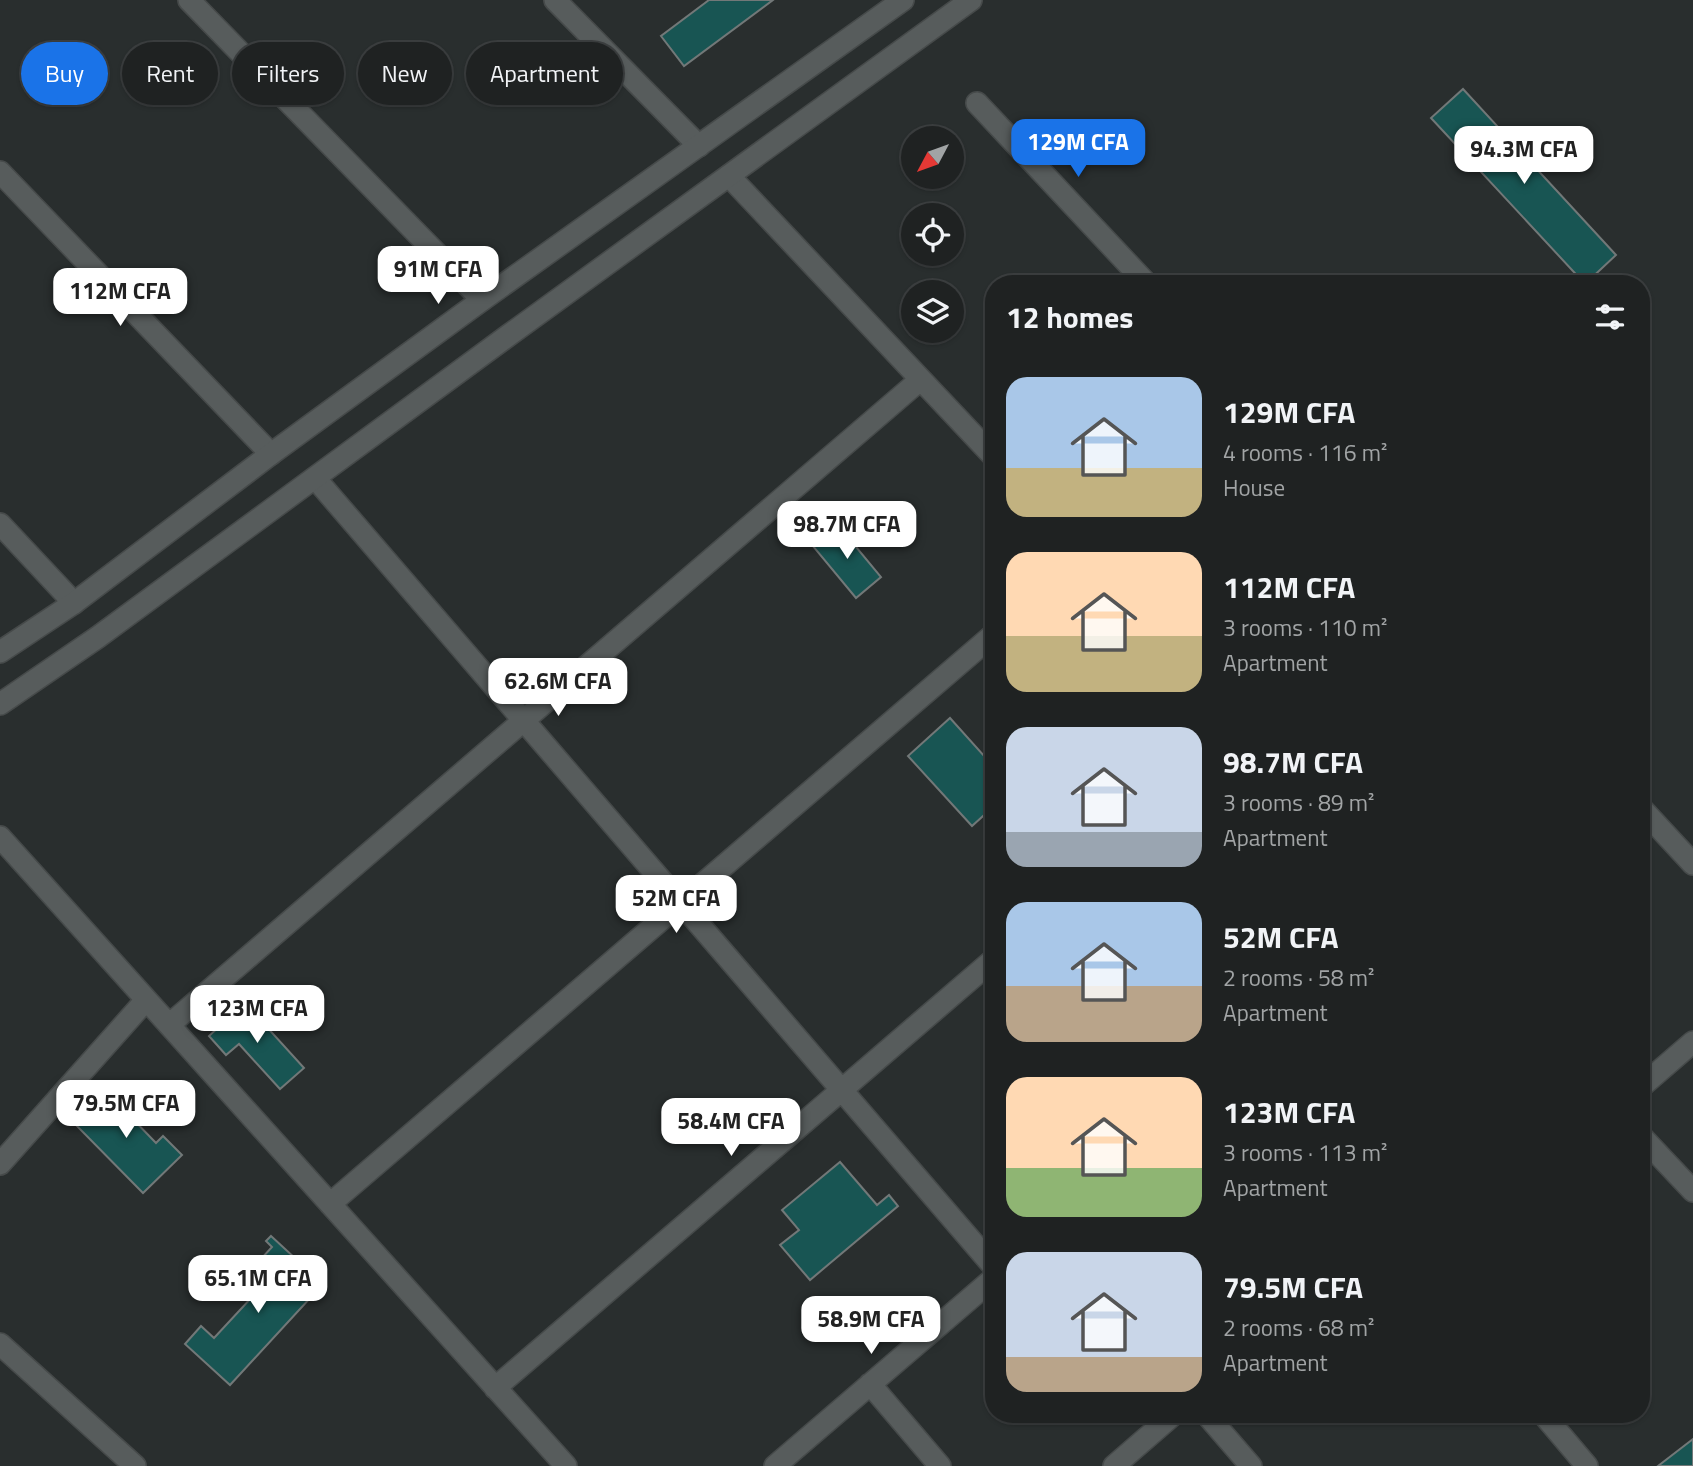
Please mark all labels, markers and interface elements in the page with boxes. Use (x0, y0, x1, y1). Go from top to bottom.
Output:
chip: Buy (21, 42, 108, 105)
chip: Rent (122, 42, 218, 105)
chip: Filters (232, 42, 344, 105)
chip: New (358, 42, 452, 105)
chip: Apartment (466, 42, 623, 105)
pin: 129M CFA (1006, 120, 1150, 179)
text: 129M CFA (1027, 124, 1129, 159)
north arrow (901, 126, 964, 189)
map controls (901, 126, 964, 343)
pin: 94.3M CFA (1444, 127, 1604, 186)
text: 94.3M CFA (1470, 131, 1578, 166)
button: locate (901, 203, 964, 266)
pin: 91M CFA (373, 246, 503, 306)
text: 91M CFA (394, 251, 482, 286)
pin: 112M CFA (48, 268, 192, 328)
text: 112M CFA (69, 273, 171, 308)
button: layers (901, 280, 964, 343)
text: 12 homes (1006, 294, 1133, 340)
icon: filters (1591, 298, 1629, 336)
text: 129M CFA (1223, 389, 1355, 435)
icon: home (1062, 405, 1146, 489)
text: 4 rooms · 116 m² (1223, 435, 1387, 470)
text: House (1223, 470, 1285, 505)
pin: 98.7M CFA (767, 502, 927, 561)
text: 98.7M CFA (793, 506, 901, 541)
text: 112M CFA (1223, 564, 1355, 610)
icon: home (1062, 580, 1146, 664)
text: 3 rooms · 110 m² (1223, 610, 1387, 645)
text: Apartment (1223, 645, 1328, 680)
pin: 62.6M CFA (478, 658, 638, 718)
text: 62.6M CFA (504, 663, 612, 698)
text: 98.7M CFA (1223, 739, 1363, 785)
icon: home (1062, 755, 1146, 839)
text: 3 rooms · 89 m² (1223, 785, 1374, 820)
text: Apartment (1223, 820, 1328, 855)
pin: 52M CFA (611, 876, 741, 935)
text: 52M CFA (632, 880, 720, 915)
text: 52M CFA (1223, 914, 1339, 960)
icon: home (1062, 930, 1146, 1014)
text: 2 rooms · 58 m² (1223, 960, 1374, 995)
pin: 123M CFA (185, 986, 329, 1045)
text: 123M CFA (206, 990, 308, 1025)
text: Apartment (1223, 995, 1328, 1030)
pin: 79.5M CFA (46, 1080, 206, 1140)
text: 79.5M CFA (72, 1085, 180, 1120)
text: 123M CFA (1223, 1089, 1355, 1135)
pin: 58.4M CFA (651, 1098, 811, 1158)
text: 58.4M CFA (677, 1103, 785, 1138)
icon: home (1062, 1105, 1146, 1189)
text: 3 rooms · 113 m² (1223, 1135, 1387, 1170)
text: Apartment (1223, 1170, 1328, 1205)
pin: 65.1M CFA (178, 1256, 338, 1315)
text: 65.1M CFA (204, 1260, 312, 1295)
text: 79.5M CFA (1223, 1264, 1363, 1310)
icon: home (1062, 1280, 1146, 1364)
pin: 58.9M CFA (791, 1296, 951, 1356)
text: 58.9M CFA (817, 1301, 925, 1336)
text: 2 rooms · 68 m² (1223, 1310, 1374, 1345)
text: Apartment (1223, 1345, 1328, 1380)

